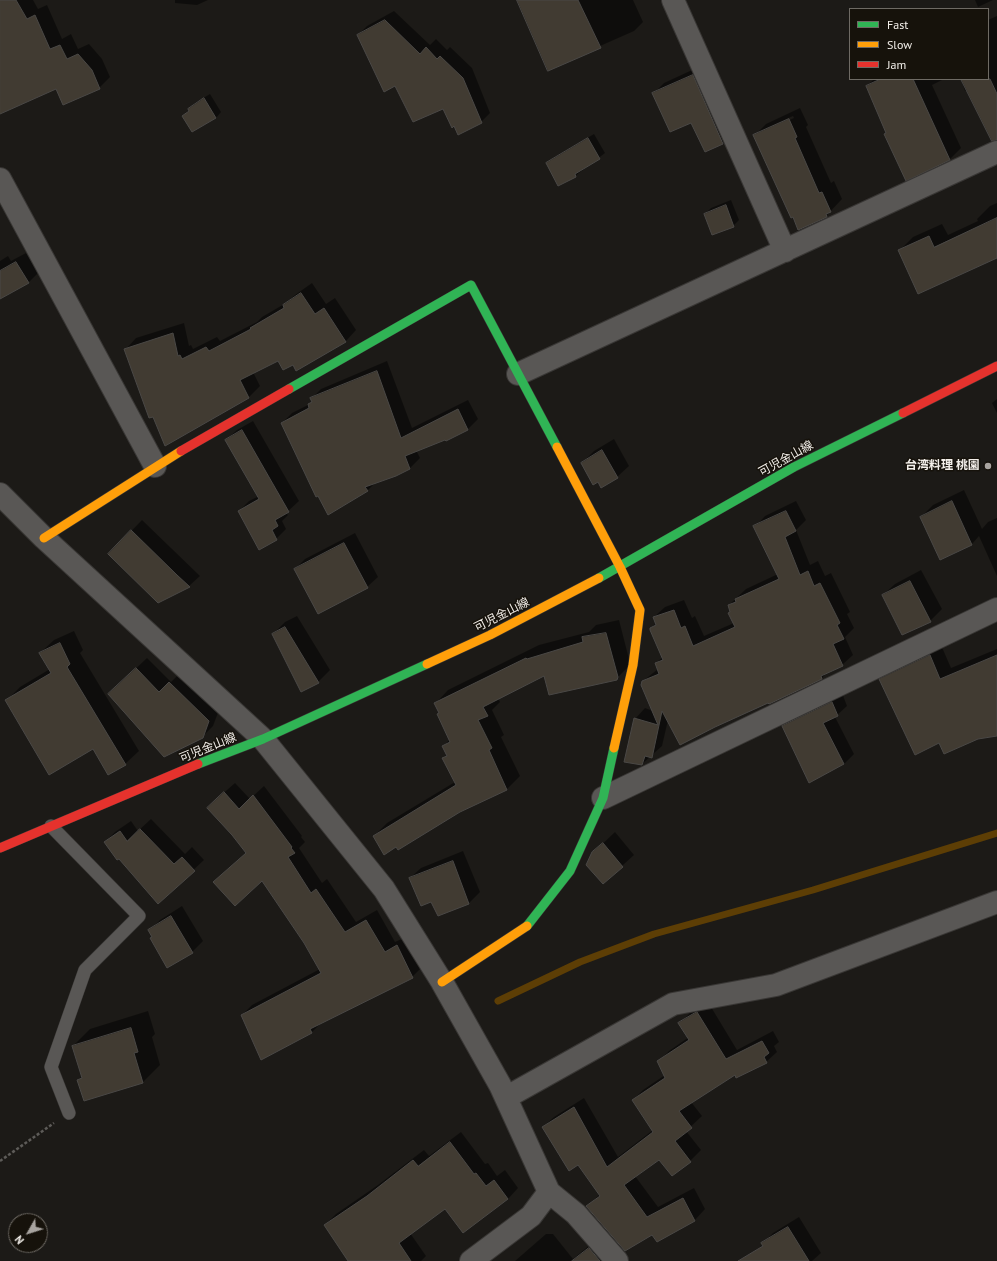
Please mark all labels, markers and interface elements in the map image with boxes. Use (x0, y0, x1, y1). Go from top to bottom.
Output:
legend (849, 8, 989, 80)
text: Fast (887, 17, 908, 32)
text: Slow (887, 37, 912, 52)
text: Jam (887, 57, 906, 72)
street label: 可児金山線 (756, 438, 816, 480)
place label: 台湾料理 桃園 (905, 459, 980, 473)
marker: 台湾料理 桃園 (983, 461, 993, 471)
street label: 可児金山線 (472, 595, 532, 635)
street label: 可児金山線 (177, 730, 239, 766)
north arrow (8, 1213, 48, 1253)
text: N (12, 1233, 27, 1247)

